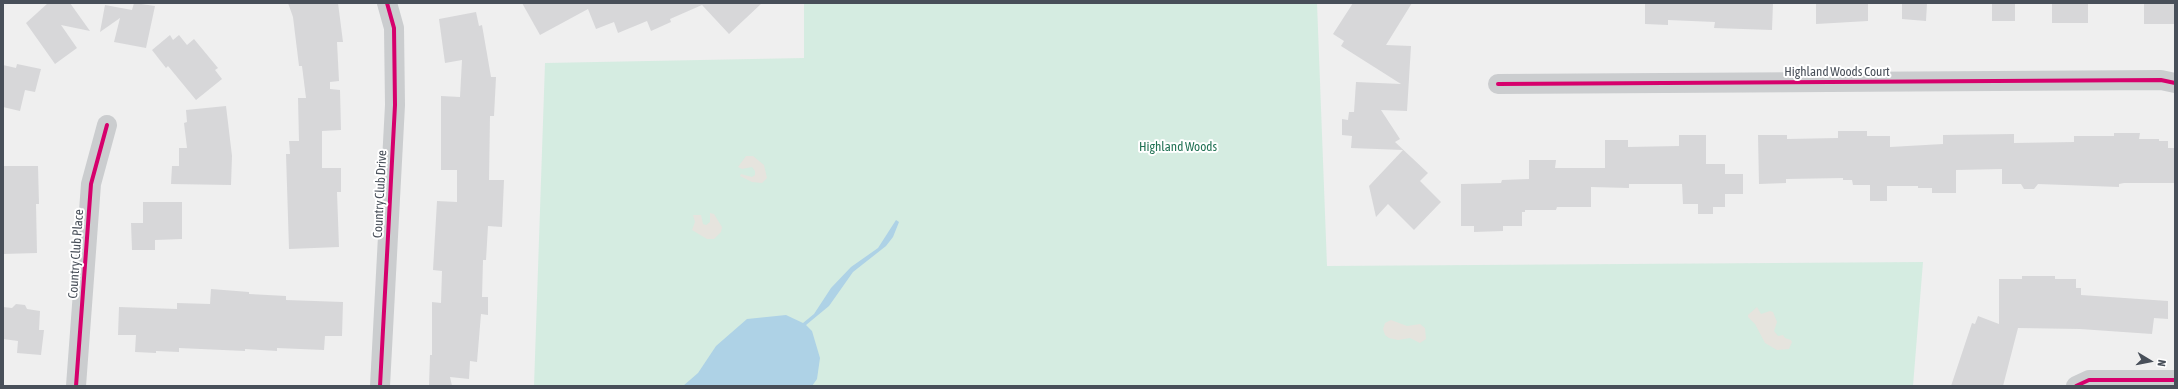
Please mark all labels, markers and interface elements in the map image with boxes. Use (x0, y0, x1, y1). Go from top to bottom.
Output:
street label: Highland Woods Court (1784, 64, 1890, 80)
park label: Highland Woods (1139, 139, 1217, 155)
street label: Country Club Drive (370, 150, 390, 238)
street label: Country Club Place (65, 209, 87, 299)
north arrow (2130, 341, 2170, 381)
text: N (2155, 359, 2168, 367)

